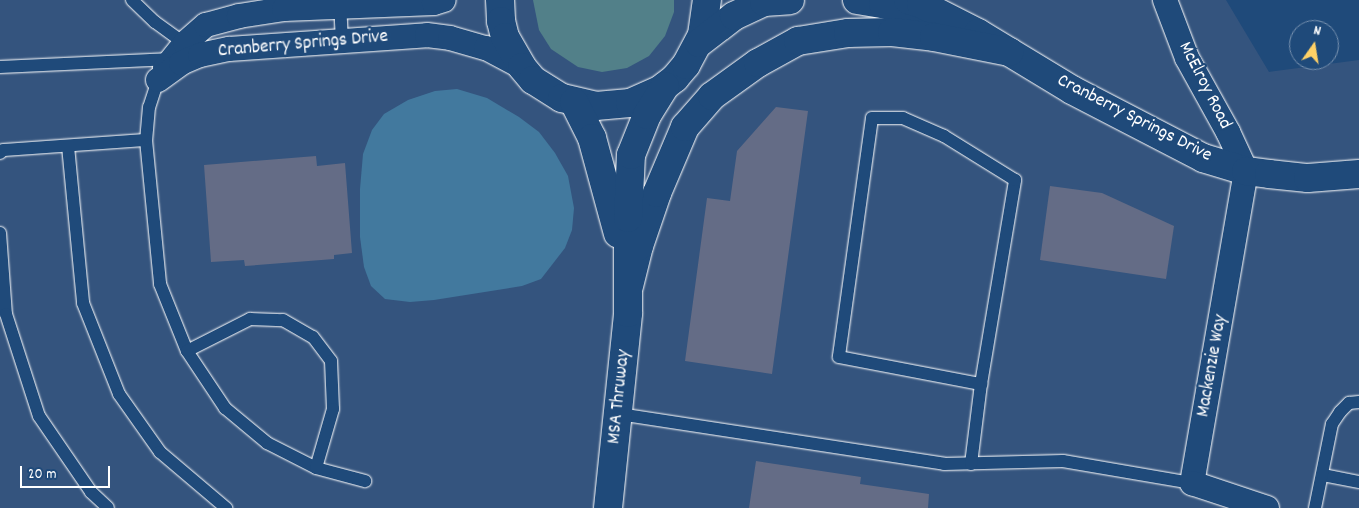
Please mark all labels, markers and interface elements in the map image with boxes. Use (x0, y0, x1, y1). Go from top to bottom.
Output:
north arrow (1289, 20, 1339, 70)
text: N (1312, 21, 1323, 42)
street label: Cranberry Springs Drive (217, 26, 389, 64)
street label: McElroy Road (1172, 39, 1236, 133)
street label: Cranberry Springs Drive (1053, 70, 1215, 168)
street label: Mackenzie Way (1193, 313, 1233, 419)
street label: MSA Thruway (604, 349, 636, 445)
scale bar (22, 456, 112, 488)
text: 20 m (28, 464, 56, 486)

